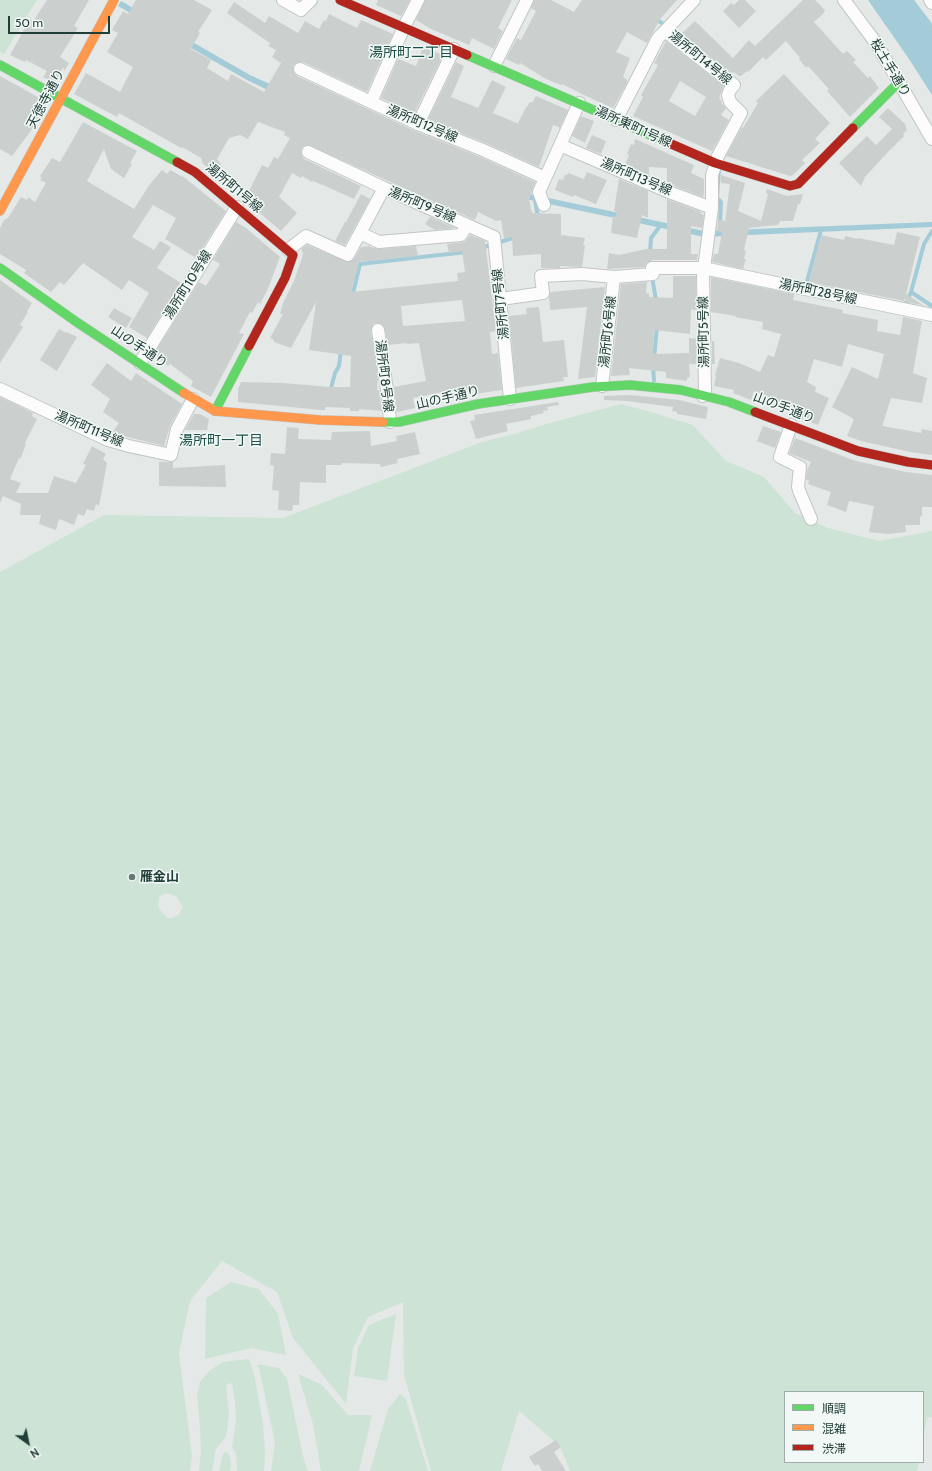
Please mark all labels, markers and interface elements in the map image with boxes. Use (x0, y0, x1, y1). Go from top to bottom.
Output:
scale bar (10, 8, 112, 34)
text: 50 m (15, 15, 43, 30)
street label: 湯所町14号線 (665, 28, 735, 88)
street label: 桜土手通り (867, 36, 913, 100)
district label: 湯所町二丁目 (369, 45, 453, 61)
street label: 天徳寺通り (24, 67, 68, 131)
street label: 湯所町12号線 (384, 102, 460, 146)
street label: 湯所東町1号線 (592, 103, 674, 151)
street label: 湯所町13号線 (598, 155, 674, 199)
street label: 湯所町1号線 (202, 160, 266, 216)
street label: 湯所町9号線 (386, 184, 458, 226)
street label: 湯所町10号線 (161, 248, 215, 322)
street label: 湯所町7号線 (490, 268, 512, 340)
street label: 湯所町28号線 (777, 276, 859, 308)
street label: 湯所町6号線 (596, 295, 620, 369)
street label: 湯所町5号線 (696, 296, 712, 368)
street label: 山の手通り (108, 322, 170, 372)
street label: 湯所町8号線 (372, 339, 396, 413)
street label: 山の手通り (415, 383, 481, 413)
street label: 山の手通り (751, 389, 817, 427)
street label: 湯所町11号線 (52, 407, 126, 451)
district label: 湯所町一丁目 (179, 433, 263, 449)
place label: 雁金山 (140, 869, 179, 885)
marker: 雁金山 (127, 872, 137, 882)
legend (784, 1391, 924, 1463)
text: 順調 (822, 1401, 846, 1416)
text: 混雑 (822, 1421, 846, 1436)
north arrow (8, 1423, 48, 1463)
text: 渋滞 (822, 1441, 846, 1456)
text: N (27, 1445, 42, 1461)

